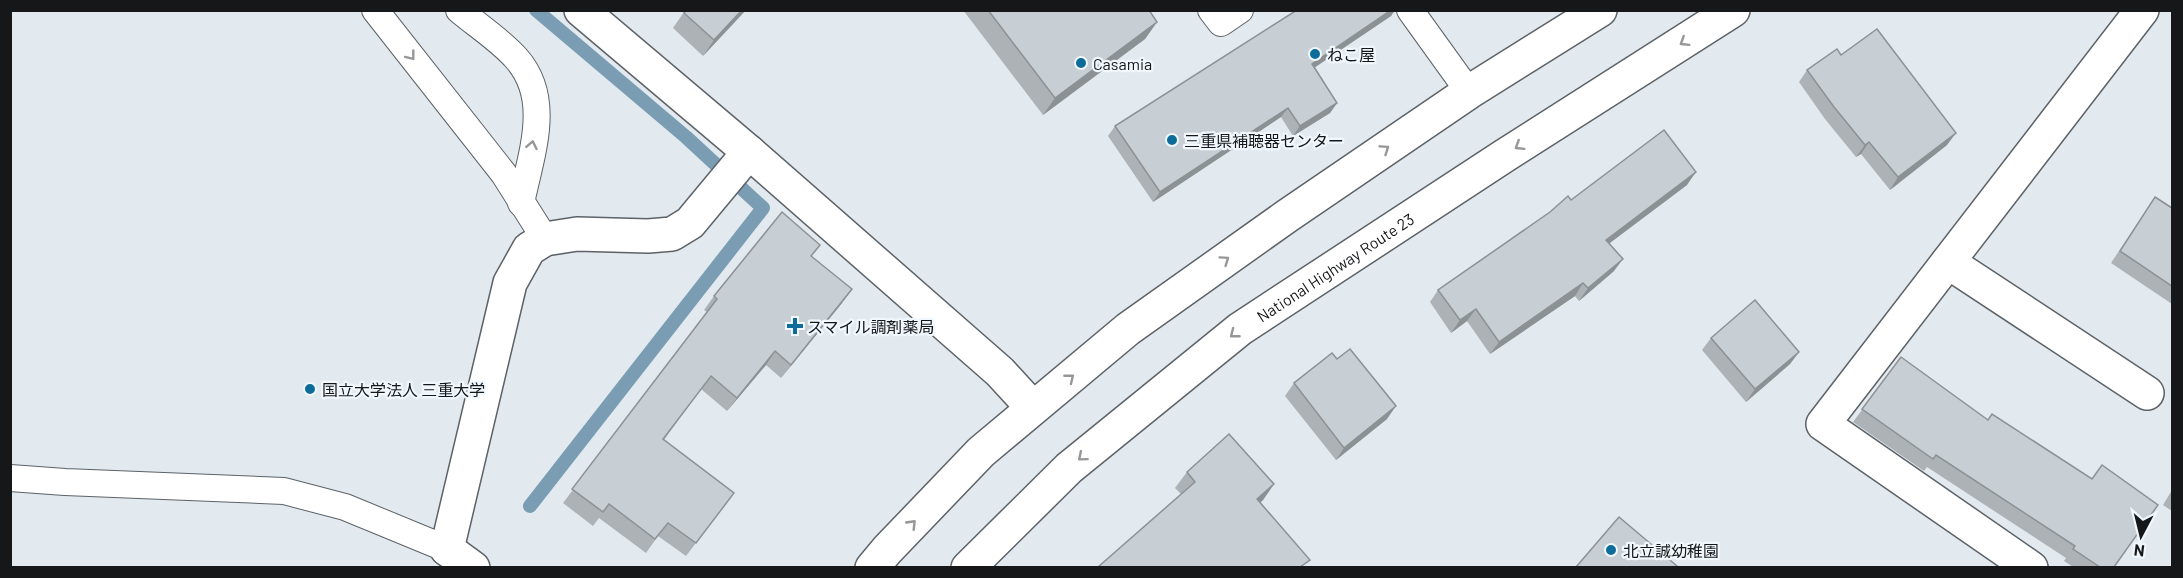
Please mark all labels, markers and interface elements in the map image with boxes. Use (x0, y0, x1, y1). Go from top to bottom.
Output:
one-way arrow (1680, 34, 1690, 46)
place label: ねこ屋 (1327, 45, 1375, 64)
marker: ねこ屋 (1308, 47, 1322, 61)
one-way arrow (404, 50, 415, 61)
place label: Casamia (1093, 54, 1152, 73)
marker: Casamia (1074, 56, 1088, 70)
place label: 三重県補聴器センター (1184, 131, 1344, 150)
marker: 三重県補聴器センター (1165, 133, 1179, 147)
one-way arrow (1515, 139, 1526, 150)
one-way arrow (525, 141, 538, 151)
one-way arrow (1379, 145, 1390, 156)
street label: National Highway Route 23 (1253, 208, 1417, 325)
one-way arrow (1219, 256, 1230, 267)
place label: スマイル調剤薬局 (807, 317, 935, 336)
marker: スマイル調剤薬局 (788, 319, 802, 333)
one-way arrow (1229, 327, 1240, 338)
one-way arrow (1063, 374, 1074, 385)
place label: 国立大学法人 三重大学 (322, 380, 485, 399)
marker: 国立大学法人 三重大学 (303, 382, 317, 396)
one-way arrow (1078, 450, 1089, 461)
north arrow (2111, 506, 2171, 566)
one-way arrow (904, 521, 915, 532)
place label: 北立誠幼稚園 (1623, 541, 1719, 560)
text: N (2133, 541, 2146, 561)
marker: 北立誠幼稚園 (1604, 543, 1618, 557)

